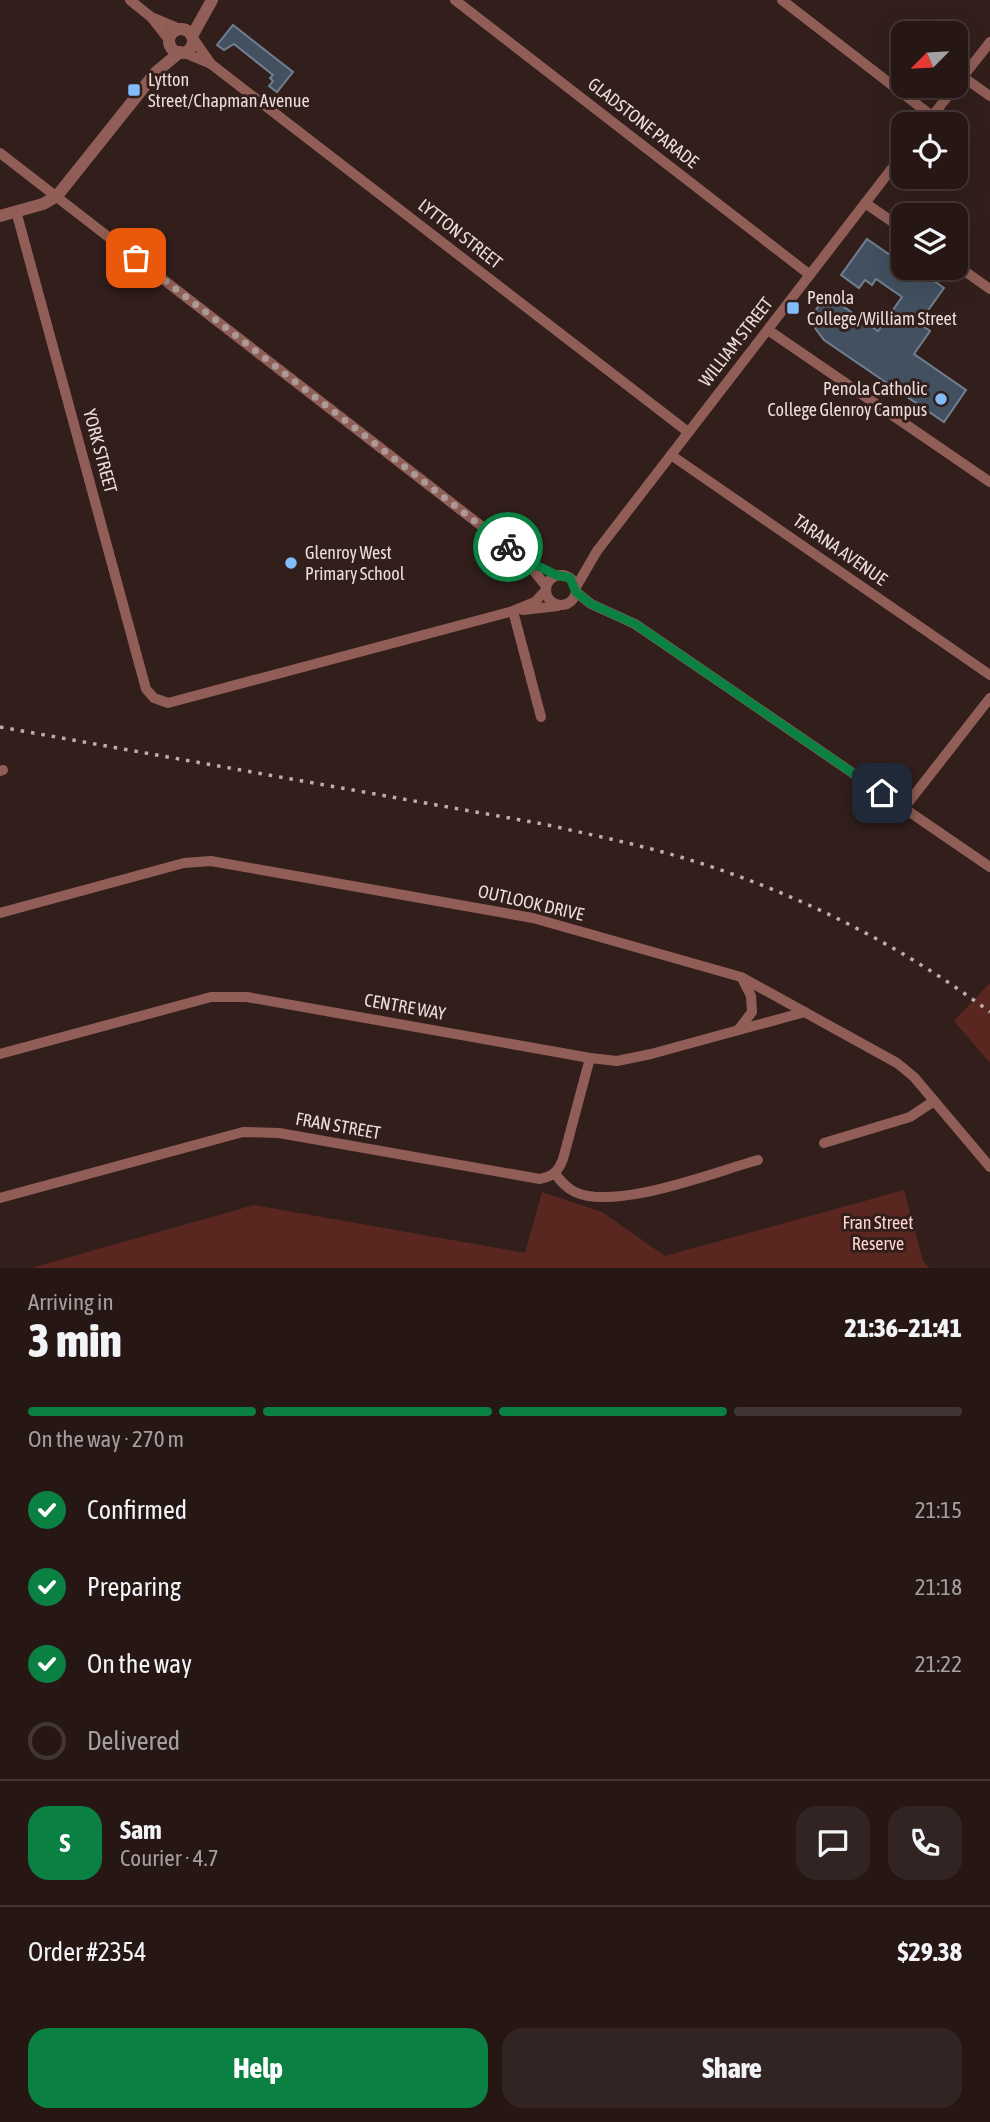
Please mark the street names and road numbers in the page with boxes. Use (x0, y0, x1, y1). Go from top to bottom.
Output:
street label: GLADSTONE PARADE (584, 73, 703, 172)
street label: LYTTON STREET (414, 194, 506, 273)
street label: WILLIAM STREET (694, 293, 777, 390)
street label: YORK STREET (79, 407, 122, 495)
street label: TARANA AVENUE (789, 510, 891, 590)
street label: OUTLOOK DRIVE (476, 880, 586, 925)
street label: CENTRE WAY (363, 989, 447, 1024)
street label: FRAN STREET (294, 1108, 382, 1143)

